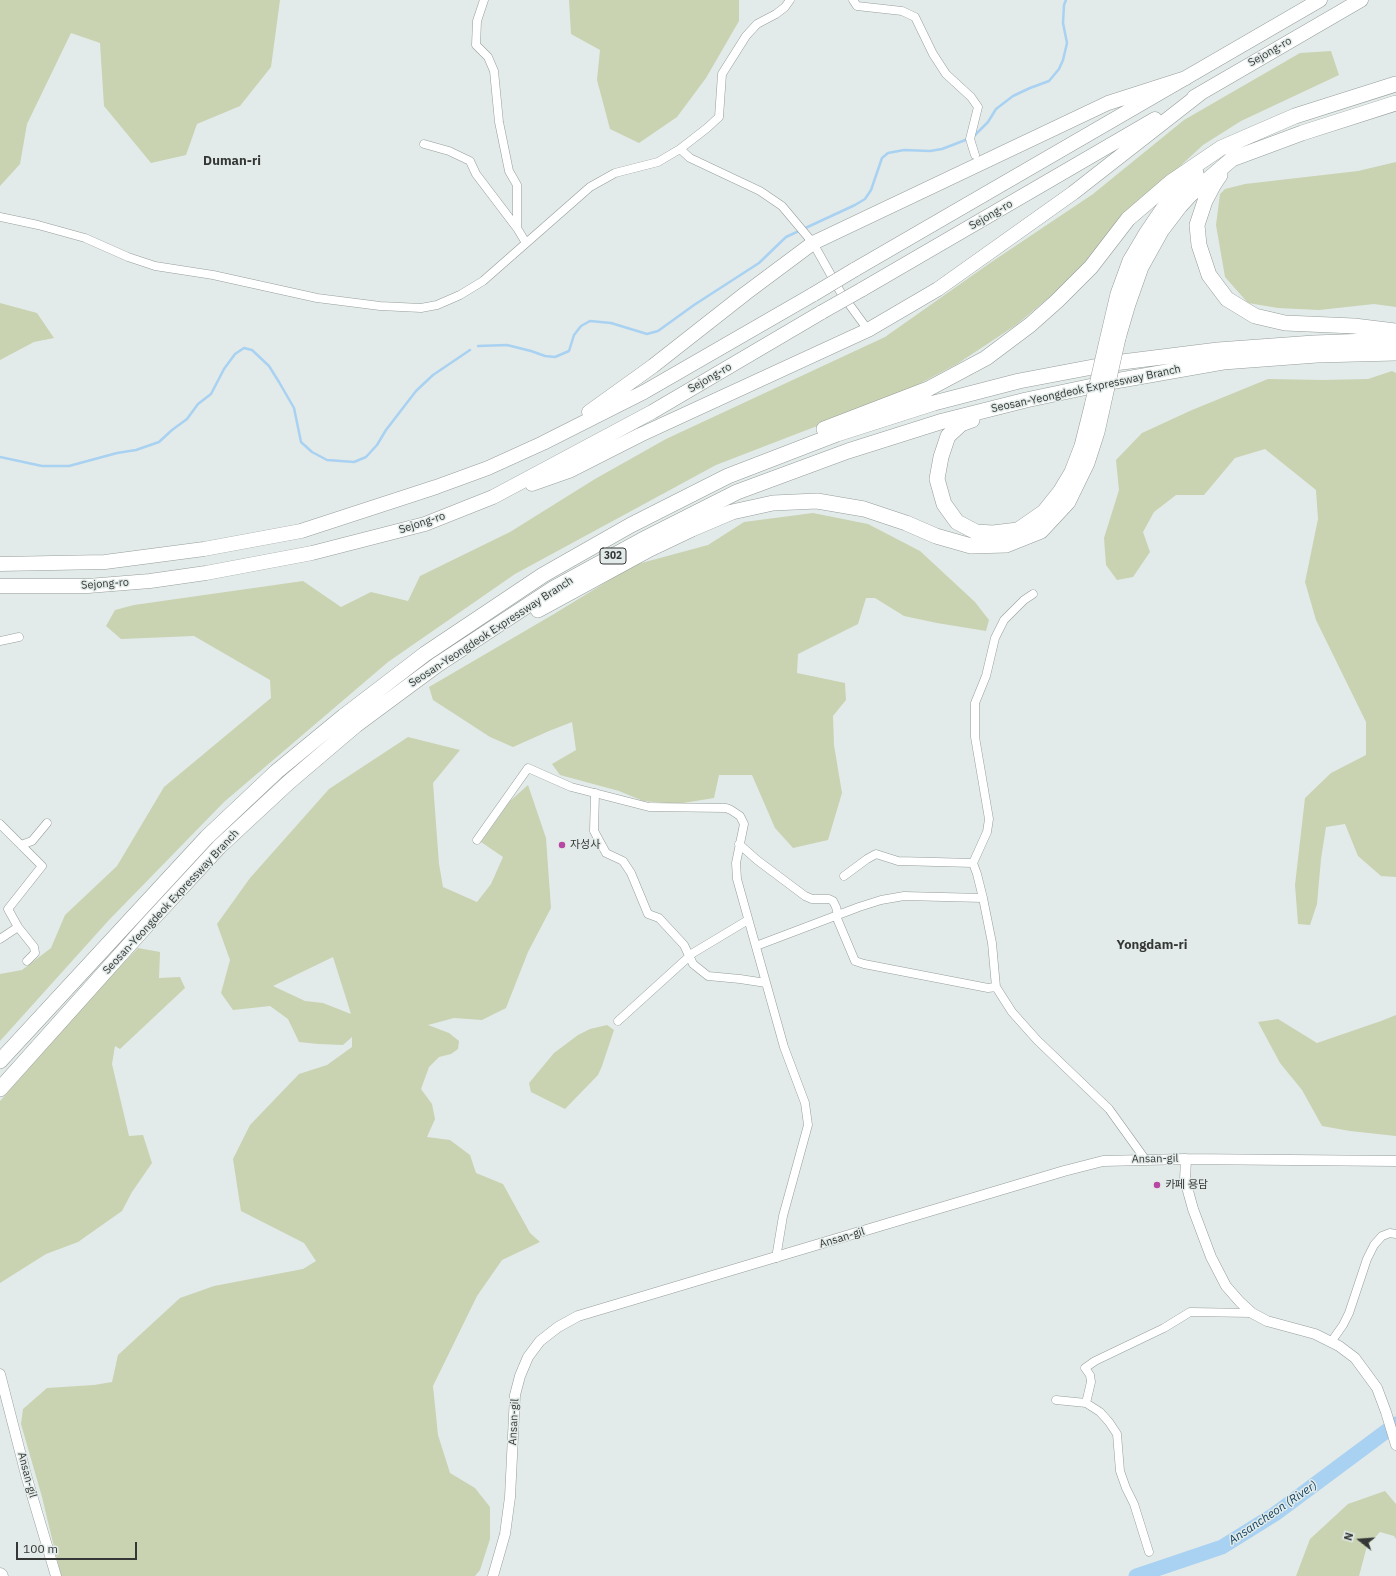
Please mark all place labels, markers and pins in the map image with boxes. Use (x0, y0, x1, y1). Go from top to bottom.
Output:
place label: 자성사 (570, 838, 600, 852)
marker: 자성사 (557, 840, 567, 850)
place label: 카페 용담 (1165, 1178, 1208, 1192)
marker: 카페 용담 (1152, 1180, 1162, 1190)

